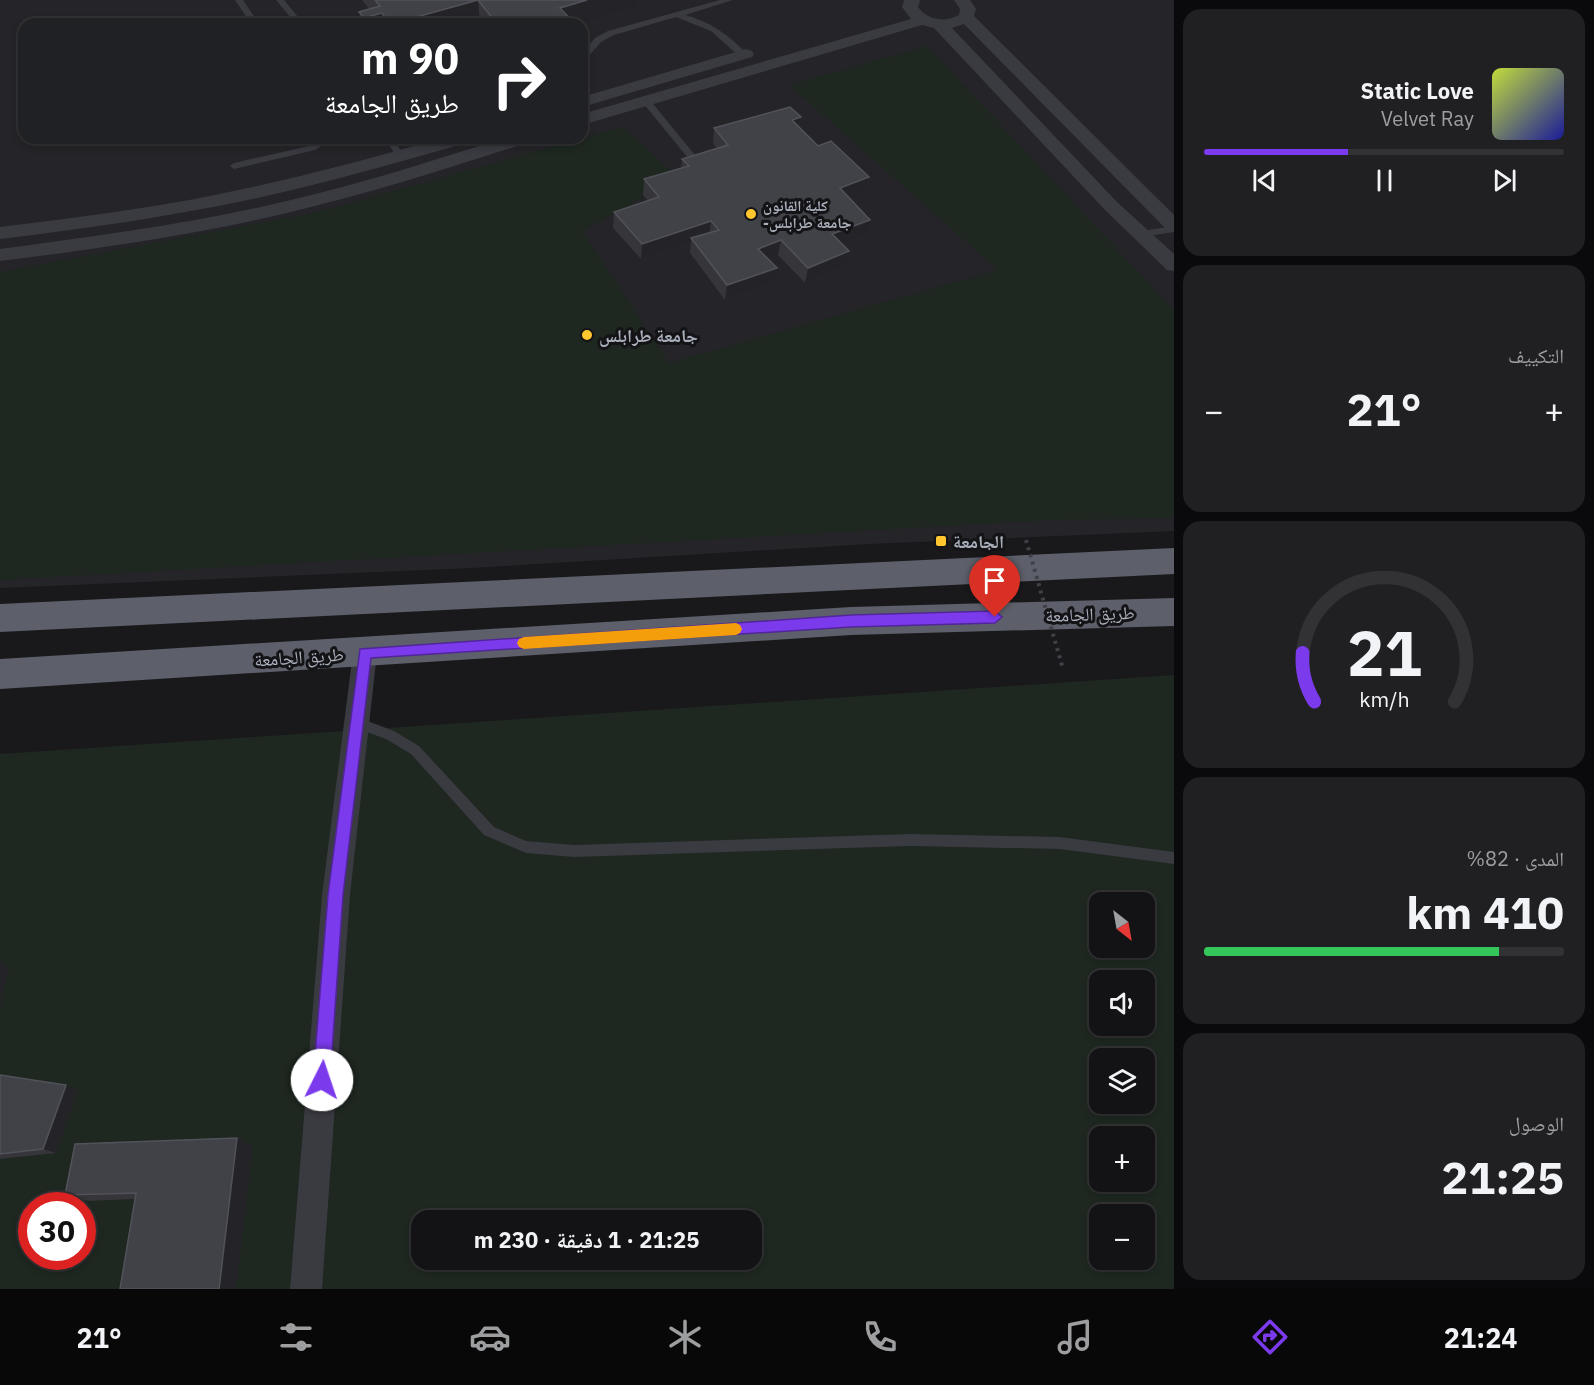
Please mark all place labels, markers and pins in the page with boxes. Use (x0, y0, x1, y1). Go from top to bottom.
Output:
place label: كلية القانون -جامعة طرابلس (763, 196, 852, 232)
marker: كلية القانون -جامعة طرابلس (744, 207, 758, 221)
place label: جامعة طرابلس (599, 324, 698, 347)
marker: جامعة طرابلس (580, 328, 594, 342)
place label: الجامعة (953, 530, 1004, 553)
marker: الجامعة (934, 534, 948, 548)
pin (969, 555, 1020, 617)

